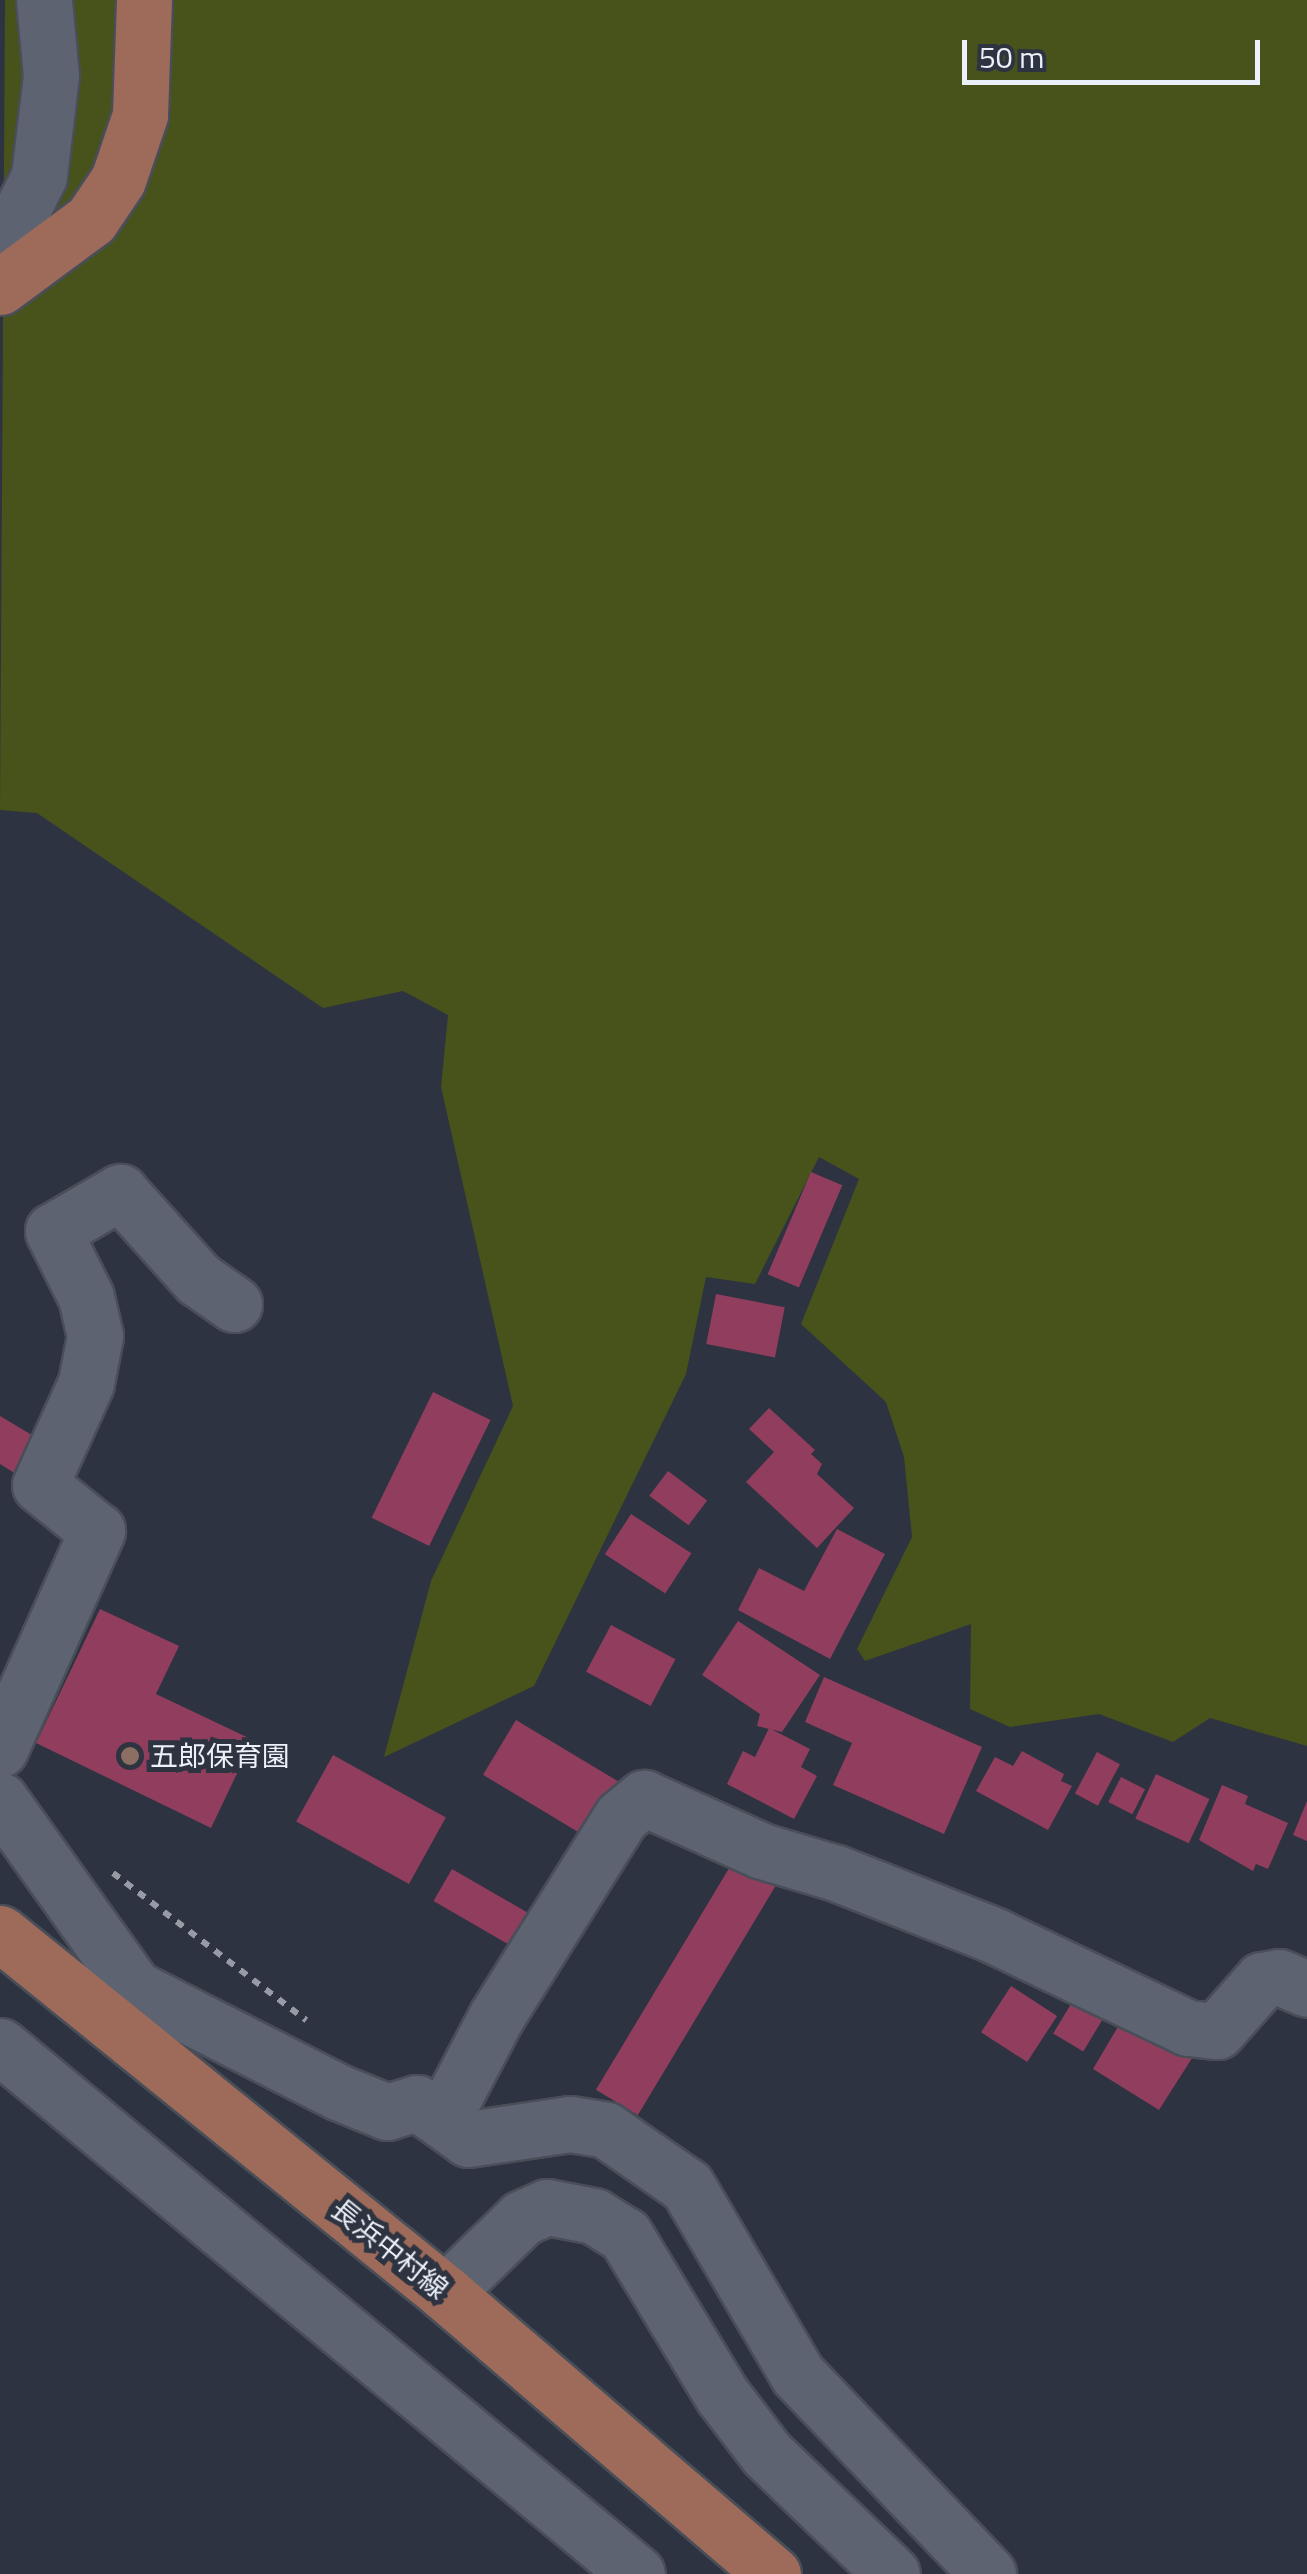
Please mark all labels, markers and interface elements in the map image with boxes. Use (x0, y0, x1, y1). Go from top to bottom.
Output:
scale bar (967, 20, 1264, 82)
text: 50 m (979, 34, 1044, 80)
place label: 五郎保育園 (150, 1739, 290, 1773)
marker: 五郎保育園 (119, 1745, 141, 1767)
street label: 長浜中村線 (325, 2192, 455, 2306)

